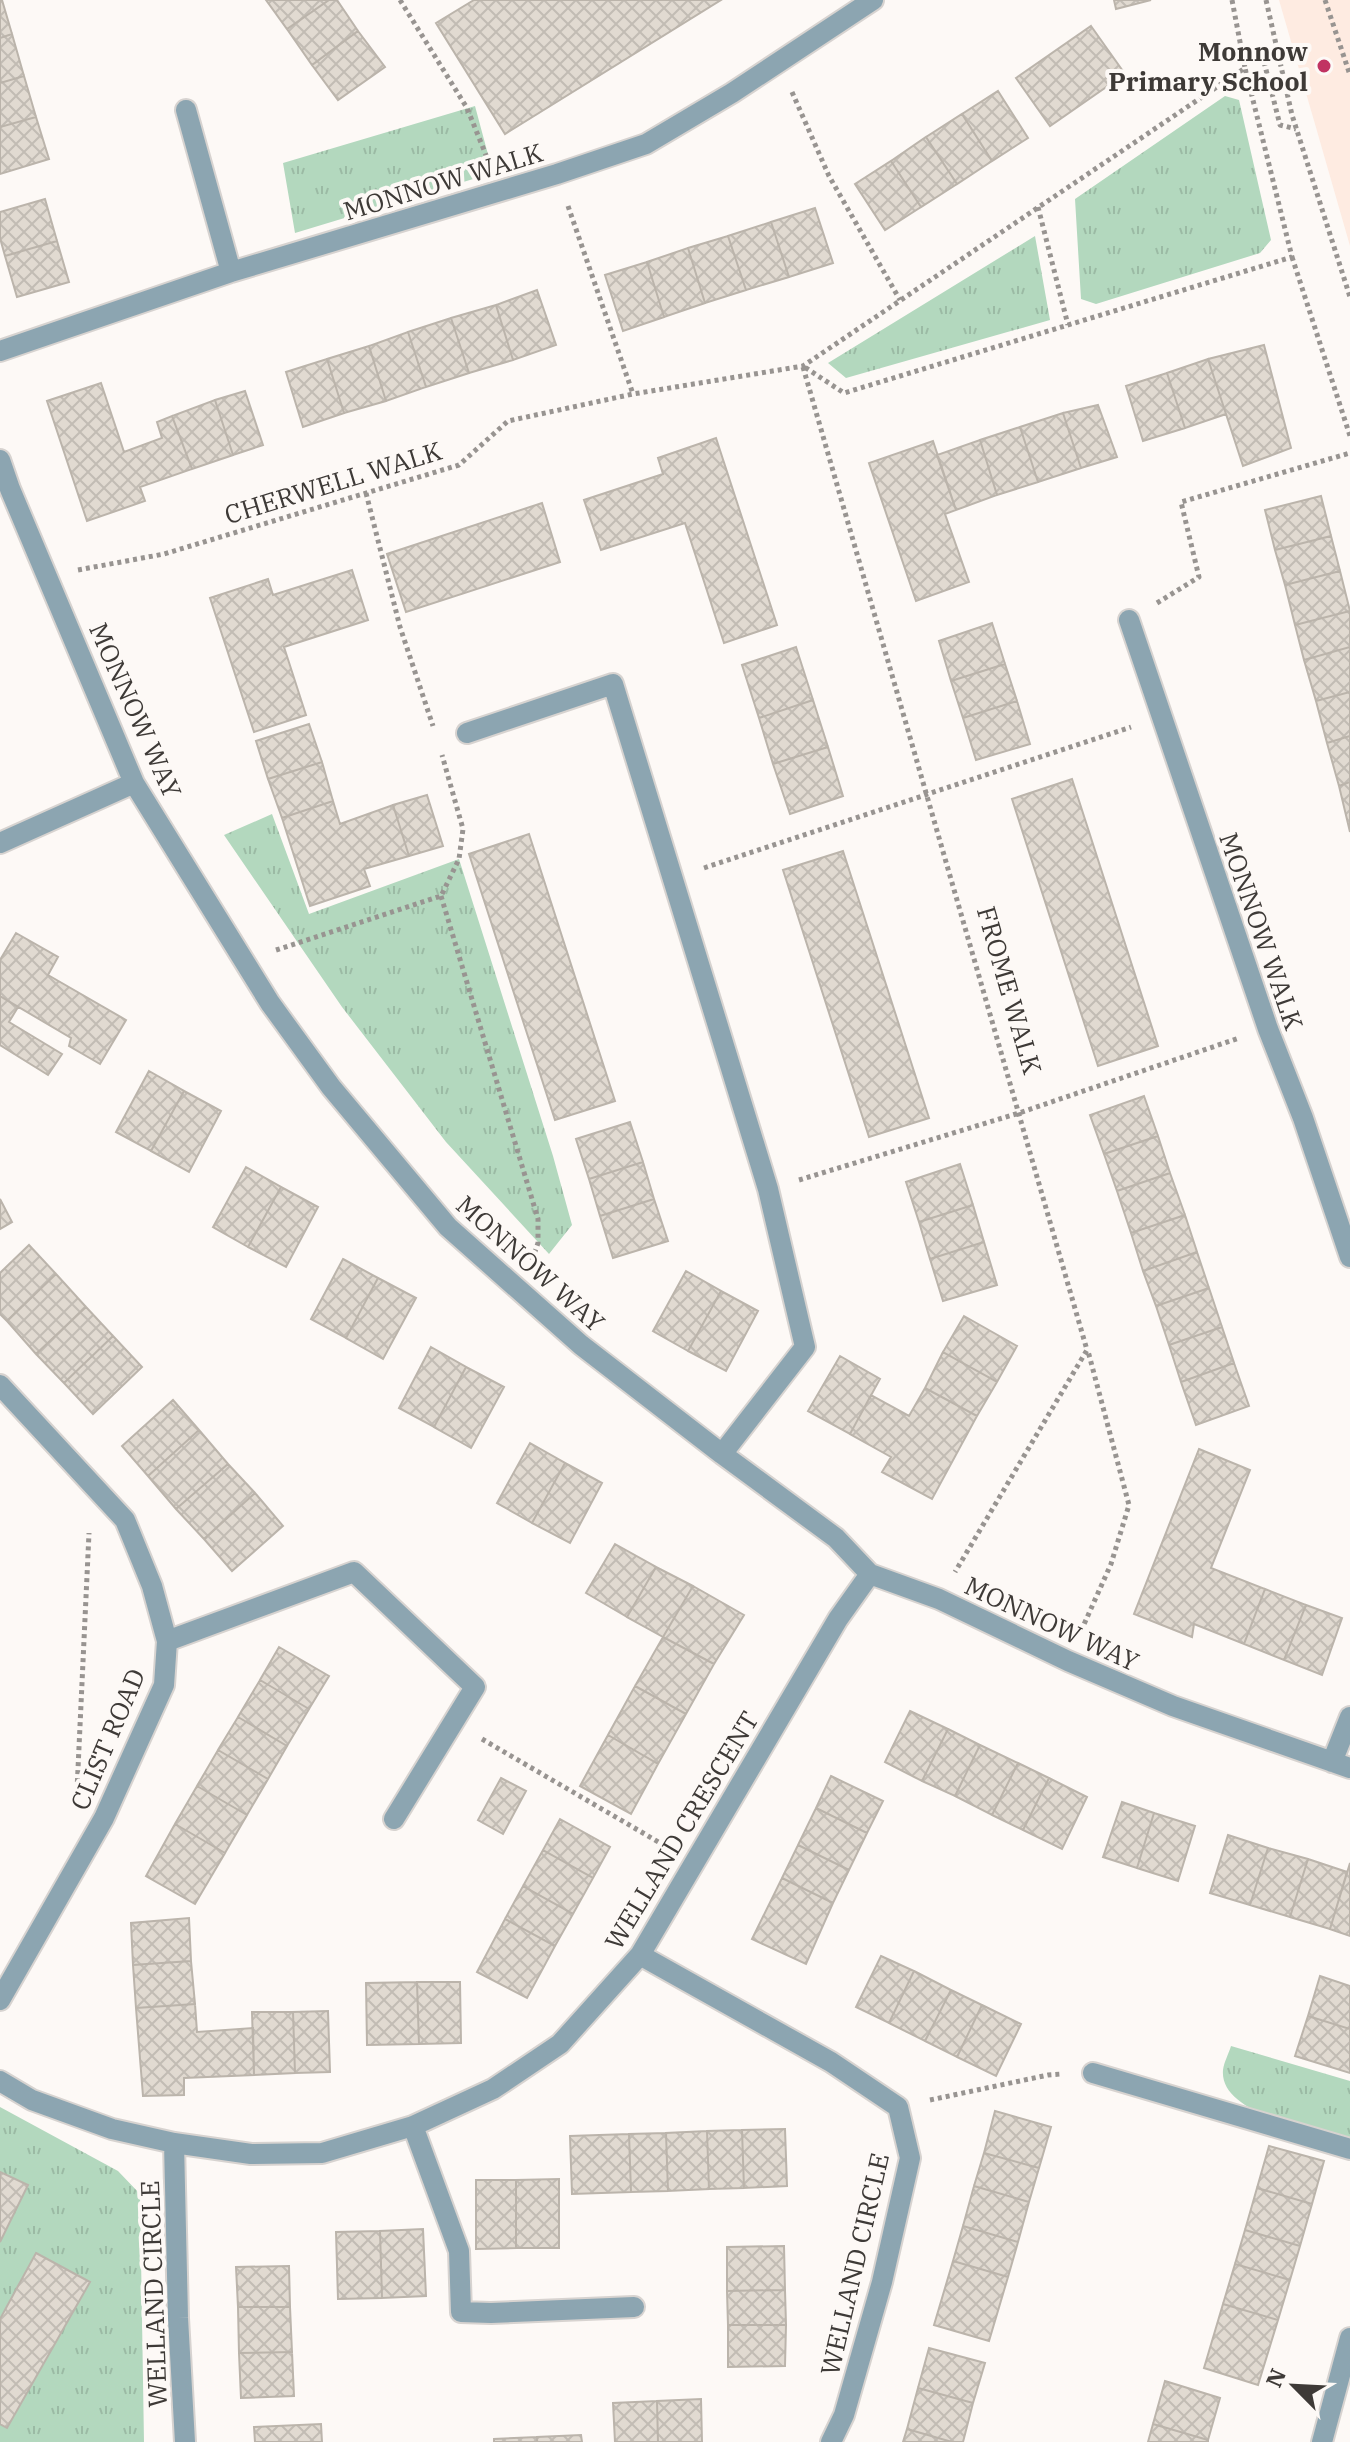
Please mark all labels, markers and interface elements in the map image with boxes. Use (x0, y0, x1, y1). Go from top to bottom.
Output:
place label: Monnow Primary School (1108, 34, 1308, 98)
marker: Monnow Primary School (1315, 57, 1333, 75)
street label: MONNOW WALK (339, 134, 547, 228)
street label: CHERWELL WALK (220, 433, 446, 531)
street label: MONNOW WAY (82, 617, 190, 803)
street label: MONNOW WALK (1212, 828, 1312, 1034)
street label: FROME WALK (970, 902, 1050, 1078)
street label: MONNOW WAY (450, 1187, 612, 1339)
street label: MONNOW WAY (959, 1568, 1145, 1678)
street label: CLIST ROAD (62, 1663, 152, 1815)
street label: WELLAND CRESCENT (596, 1704, 766, 1956)
street label: WELLAND CIRCLE (812, 2149, 896, 2379)
street label: WELLAND CIRCLE (132, 2180, 174, 2408)
north arrow (1254, 2346, 1334, 2426)
text: N (1258, 2364, 1292, 2392)

